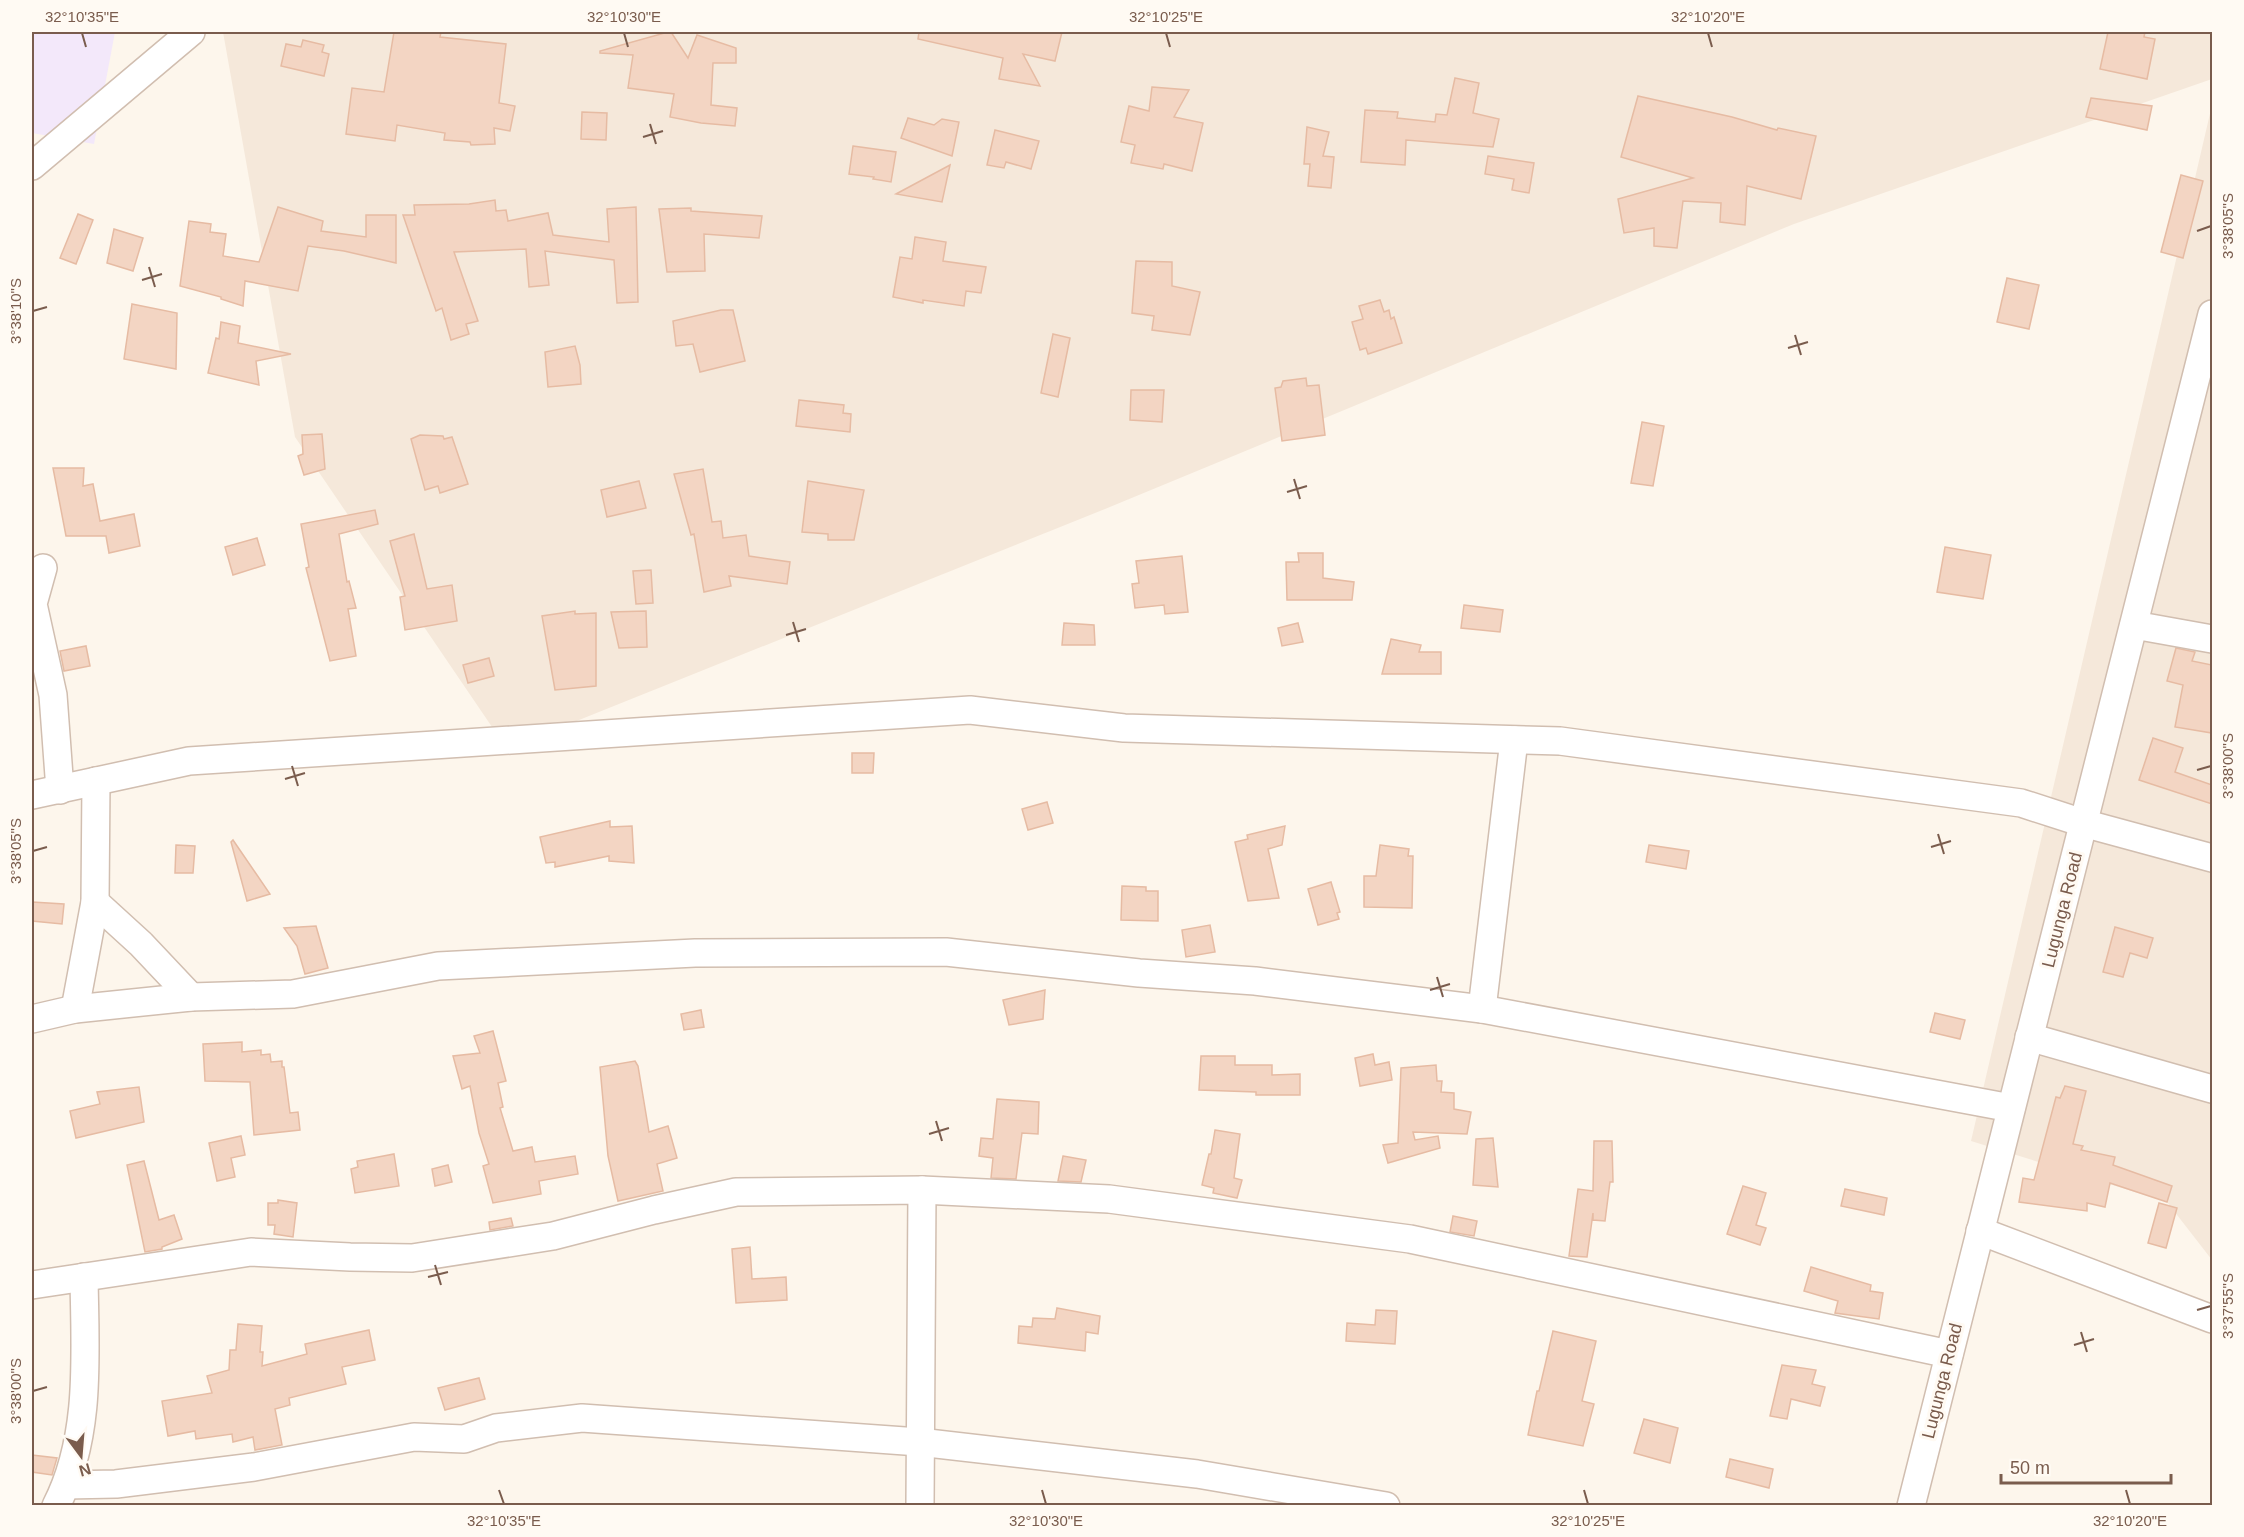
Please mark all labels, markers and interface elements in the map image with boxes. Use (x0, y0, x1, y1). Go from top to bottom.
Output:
text: 32°10'35"E (45, 8, 119, 25)
text: 32°10'30"E (587, 8, 661, 25)
text: 32°10'25"E (1129, 8, 1203, 25)
text: 32°10'20"E (1671, 8, 1745, 25)
text: 3°38'05"S (2219, 193, 2236, 259)
text: 3°38'10"S (7, 278, 24, 344)
text: 3°38'00"S (2219, 733, 2236, 799)
text: 3°38'05"S (7, 818, 24, 884)
street label: Lugunga Road (2038, 850, 2086, 970)
text: 3°37'55"S (2219, 1273, 2236, 1339)
street label: Lugunga Road (1918, 1321, 1966, 1441)
text: 3°38'00"S (7, 1358, 24, 1424)
north arrow (51, 1426, 111, 1486)
scale bar (2001, 1447, 2170, 1485)
text: 50 m (2010, 1458, 2050, 1478)
text: N (77, 1460, 93, 1480)
text: 32°10'35"E (467, 1512, 541, 1529)
text: 32°10'30"E (1009, 1512, 1083, 1529)
text: 32°10'25"E (1551, 1512, 1625, 1529)
text: 32°10'20"E (2093, 1512, 2167, 1529)

